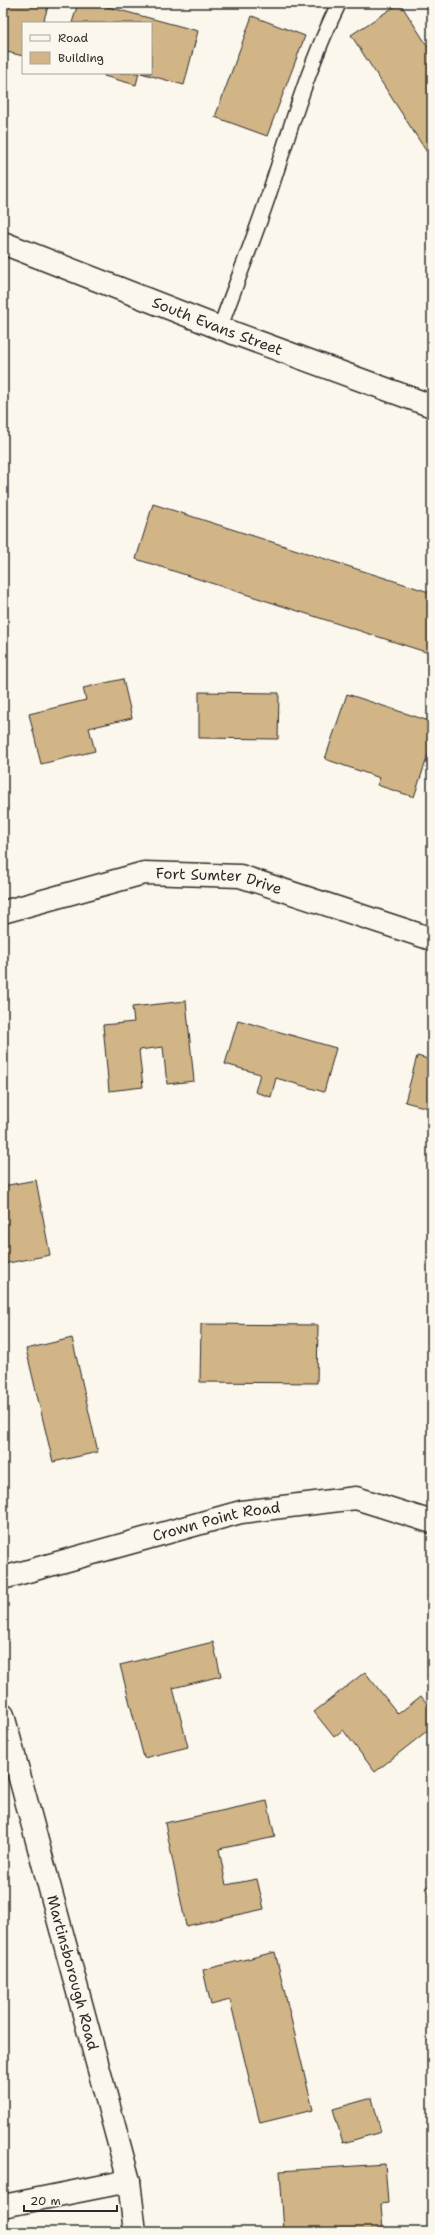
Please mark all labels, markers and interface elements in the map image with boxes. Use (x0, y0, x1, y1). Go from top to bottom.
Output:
legend (22, 22, 152, 74)
text: Road (58, 30, 89, 46)
text: Building (58, 50, 104, 66)
street label: South Evans Street (149, 292, 285, 360)
street label: Fort Sumter Drive (155, 863, 285, 899)
street label: Crown Point Road (150, 1497, 282, 1546)
street label: Martinsborough Road (42, 1893, 103, 2053)
scale bar (24, 2187, 117, 2213)
text: 20 m (30, 2193, 61, 2209)

